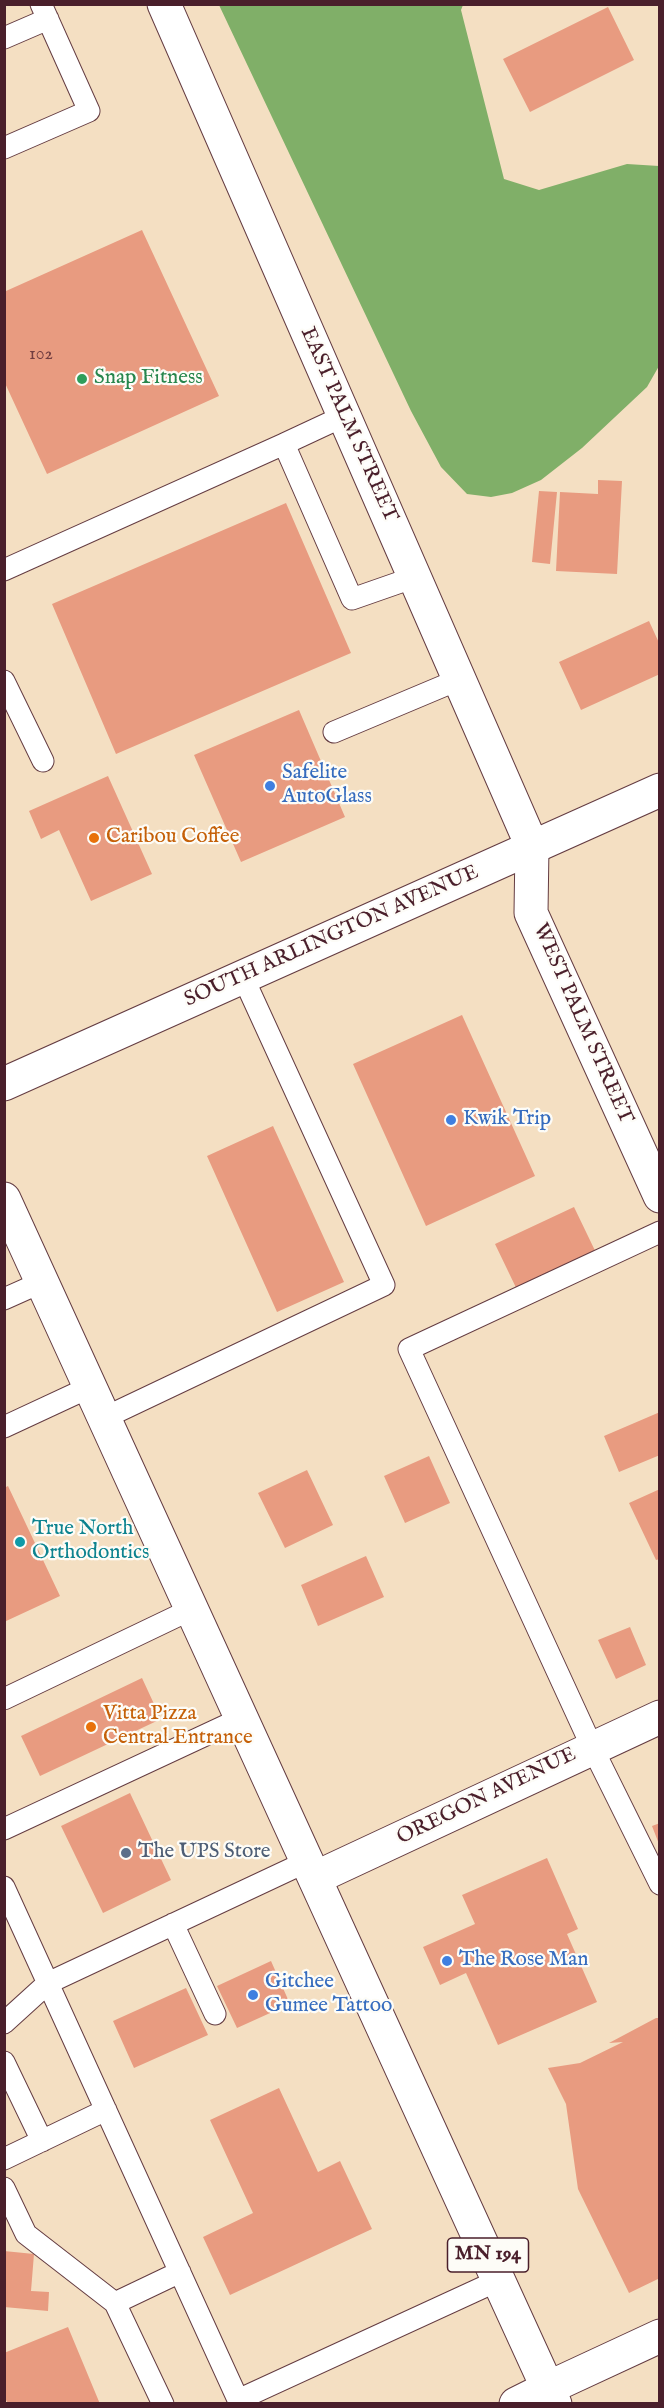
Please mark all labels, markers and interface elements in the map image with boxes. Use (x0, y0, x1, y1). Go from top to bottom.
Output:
street label: EAST PALM STREET (294, 324, 402, 526)
house number: 102 (29, 344, 53, 366)
place label: Snap Fitness (94, 366, 203, 392)
marker: Snap Fitness (75, 372, 89, 386)
place label: Safelite AutoGlass (282, 761, 372, 811)
marker: Safelite AutoGlass (263, 779, 277, 793)
place label: Caribou Coffee (106, 825, 239, 851)
marker: Caribou Coffee (87, 831, 101, 845)
street label: SOUTH ARLINGTON AVENUE (181, 861, 483, 1013)
street label: WEST PALM STREET (526, 920, 638, 1128)
place label: Kwik Trip (463, 1107, 551, 1133)
marker: Kwik Trip (444, 1113, 458, 1127)
place label: True North Orthodontics (32, 1517, 149, 1567)
marker: True North Orthodontics (13, 1535, 27, 1549)
place label: Vitta Pizza Central Entrance (103, 1702, 253, 1752)
marker: Vitta Pizza Central Entrance (84, 1720, 98, 1734)
street label: OREGON AVENUE (393, 1743, 581, 1851)
place label: The UPS Store (138, 1840, 271, 1866)
marker: The UPS Store (119, 1846, 133, 1860)
place label: The Rose Man (459, 1948, 589, 1974)
marker: The Rose Man (440, 1954, 454, 1968)
place label: Gitchee Gumee Tattoo (265, 1970, 392, 2020)
marker: Gitchee Gumee Tattoo (246, 1988, 260, 2002)
road number: MN 194 (448, 2238, 528, 2272)

